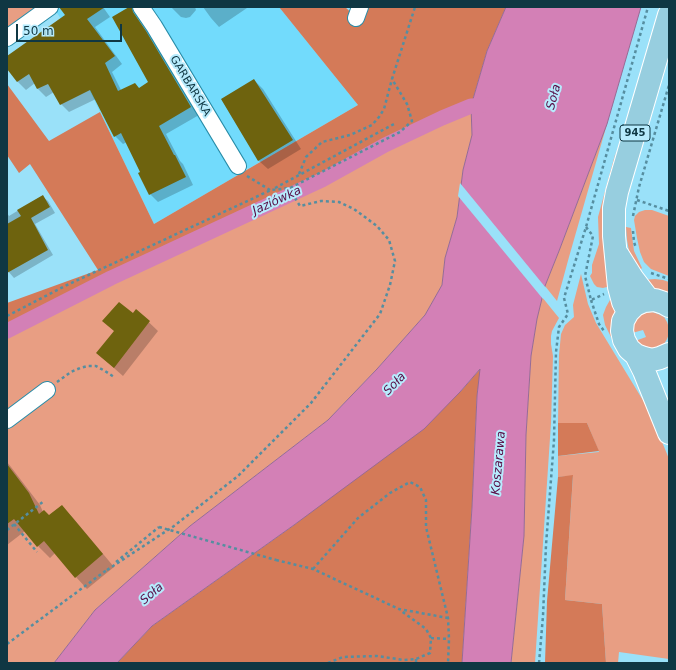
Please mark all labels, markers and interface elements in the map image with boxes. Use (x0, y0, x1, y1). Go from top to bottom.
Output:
scale bar (18, 16, 124, 42)
text: 50 m (23, 24, 54, 38)
street label: GARBARSKA (167, 53, 213, 119)
water label: Soła (544, 83, 564, 111)
road number: 945 (620, 125, 650, 141)
water label: Jaziówka (250, 183, 304, 219)
water label: Soła (381, 370, 409, 398)
water label: Koszarawa (489, 430, 509, 496)
water label: Soła (138, 580, 166, 608)

